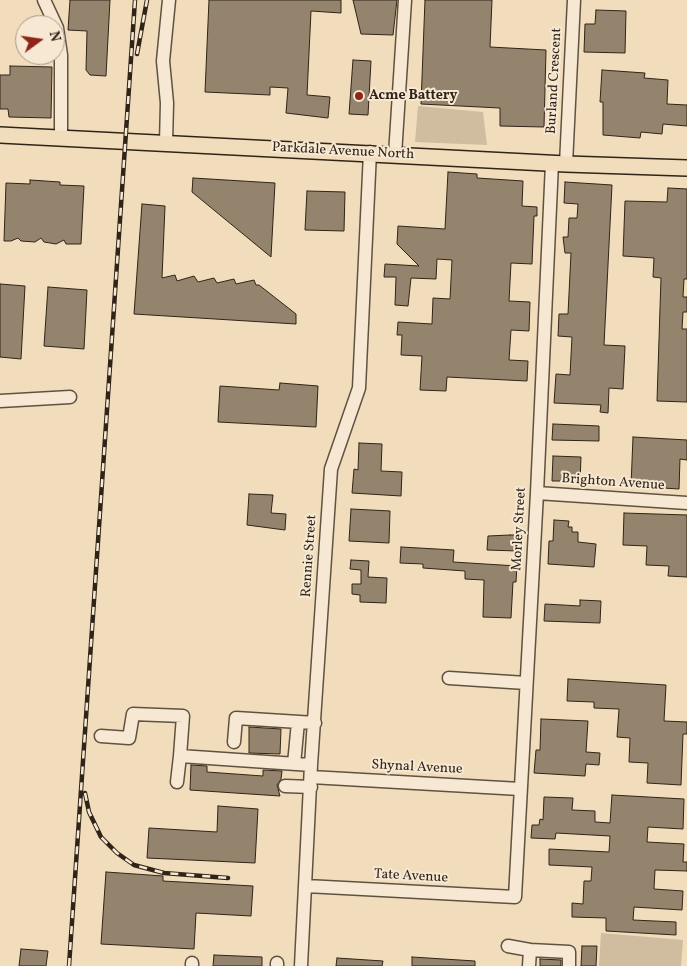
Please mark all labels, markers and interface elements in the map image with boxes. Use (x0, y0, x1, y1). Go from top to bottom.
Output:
north arrow (15, 15, 65, 65)
street label: Burland Crescent (544, 27, 566, 135)
text: N (44, 29, 65, 44)
place label: Acme Battery (369, 88, 457, 104)
marker: Acme Battery (353, 90, 365, 102)
street label: Parkdale Avenue North (271, 140, 415, 164)
street label: Brighton Avenue (561, 471, 665, 495)
street label: Morley Street (509, 487, 531, 571)
street label: Rennie Street (299, 514, 321, 598)
street label: Shynal Avenue (371, 757, 463, 779)
street label: Tate Avenue (374, 867, 448, 887)

